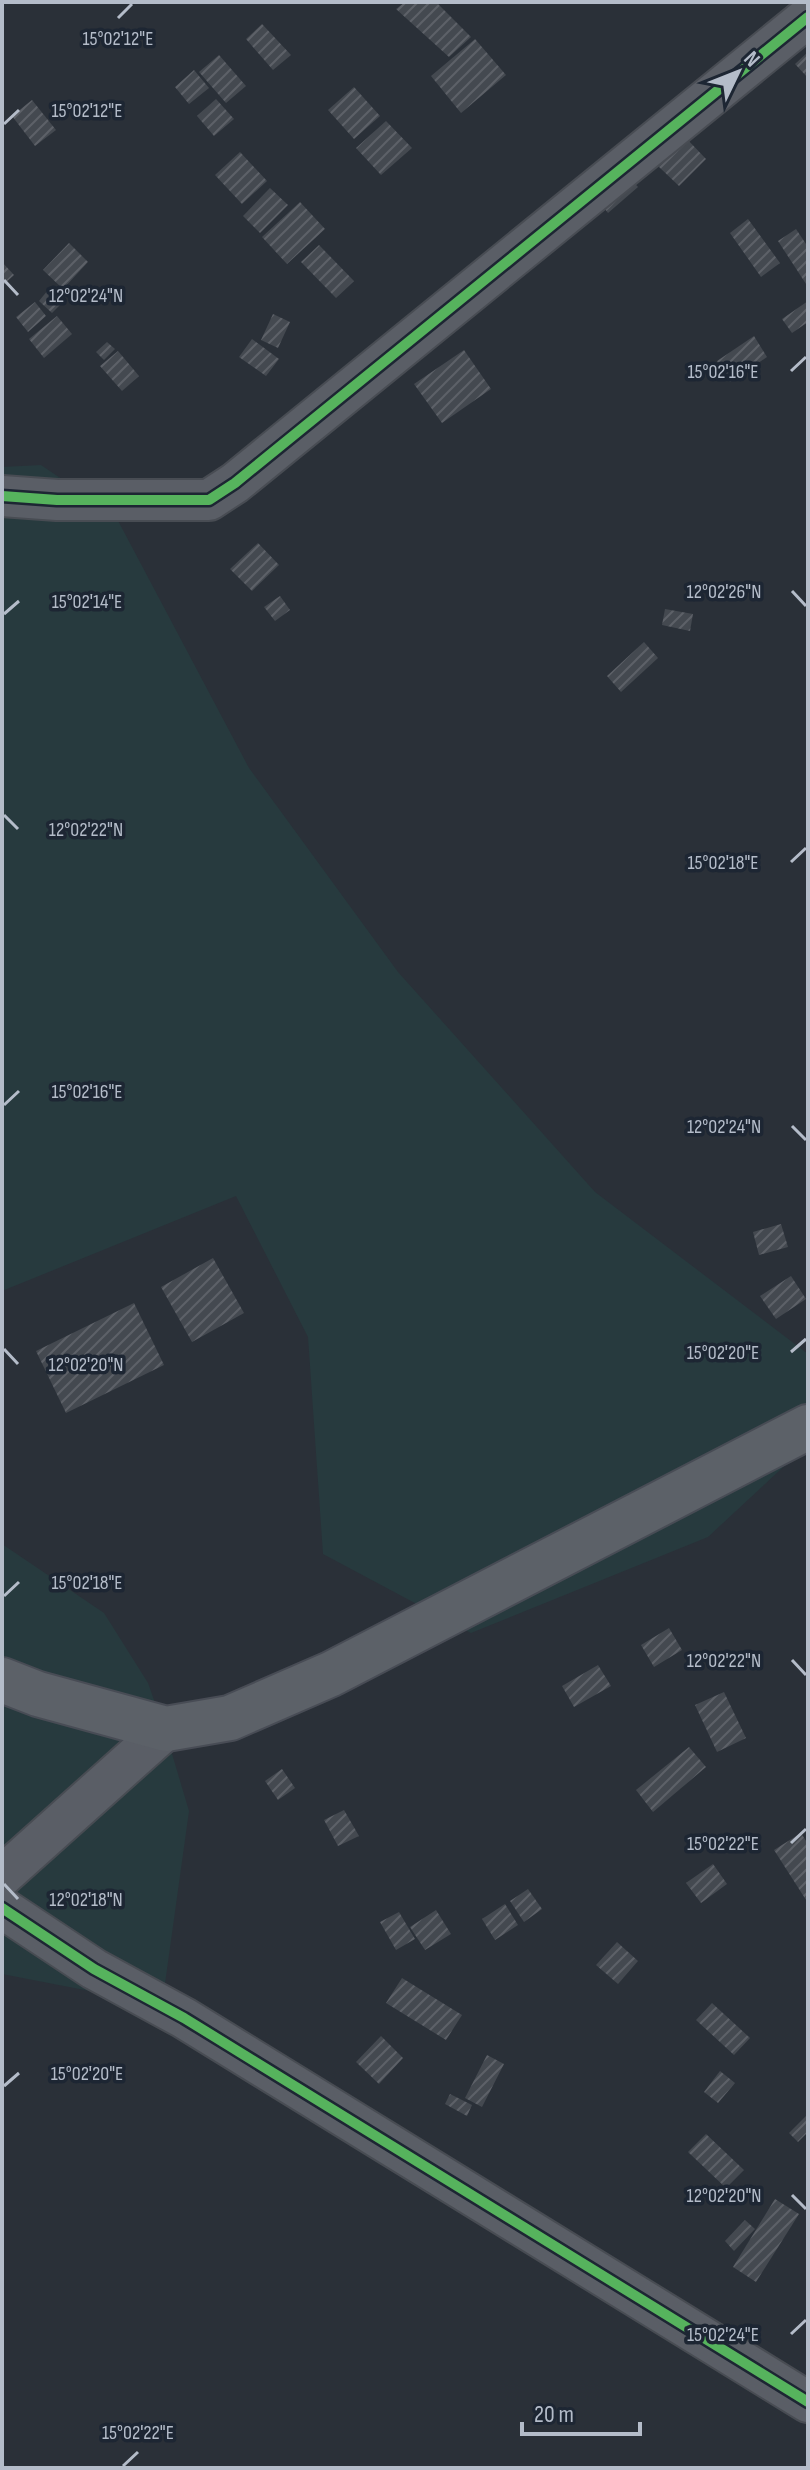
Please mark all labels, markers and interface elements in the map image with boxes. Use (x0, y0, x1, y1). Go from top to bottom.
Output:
text: 15°02'12"E (83, 27, 153, 51)
north arrow (698, 32, 778, 112)
text: N (738, 46, 765, 73)
text: 15°02'12"E (52, 99, 122, 123)
text: 12°02'24"N (49, 284, 123, 308)
text: 15°02'16"E (687, 360, 759, 384)
text: 12°02'26"N (687, 580, 761, 604)
text: 15°02'14"E (52, 590, 122, 614)
text: 12°02'22"N (49, 818, 123, 842)
text: 15°02'18"E (688, 851, 758, 875)
text: 15°02'16"E (51, 1080, 123, 1104)
text: 12°02'24"N (687, 1115, 761, 1139)
text: 15°02'20"E (687, 1341, 759, 1365)
text: 12°02'20"N (49, 1353, 123, 1377)
text: 15°02'18"E (52, 1571, 122, 1595)
text: 12°02'22"N (687, 1649, 761, 1673)
text: 15°02'22"E (687, 1832, 759, 1856)
text: 12°02'18"N (49, 1888, 123, 1912)
text: 15°02'20"E (51, 2062, 123, 2086)
text: 12°02'20"N (687, 2184, 761, 2208)
text: 15°02'24"E (687, 2323, 759, 2347)
scale bar (522, 2386, 640, 2436)
text: 20 m (534, 2400, 574, 2429)
text: 15°02'22"E (102, 2421, 174, 2445)

